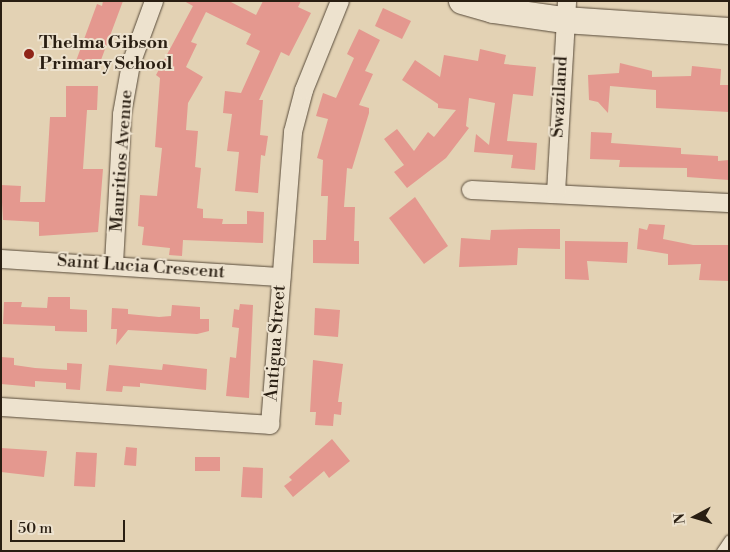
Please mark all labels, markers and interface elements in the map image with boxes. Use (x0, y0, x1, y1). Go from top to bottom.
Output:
place label: Thelma Gibson Primary School (39, 33, 172, 76)
marker: Thelma Gibson Primary School (23, 48, 35, 60)
street label: Swaziland (547, 56, 573, 138)
street label: Mauritios Avenue (106, 89, 138, 233)
street label: Saint Lucia Crescent (56, 250, 226, 284)
street label: Antigua Street (261, 284, 291, 402)
north arrow (670, 492, 720, 542)
scale bar (12, 510, 128, 542)
text: N (671, 512, 690, 525)
text: 50 m (18, 519, 52, 538)

